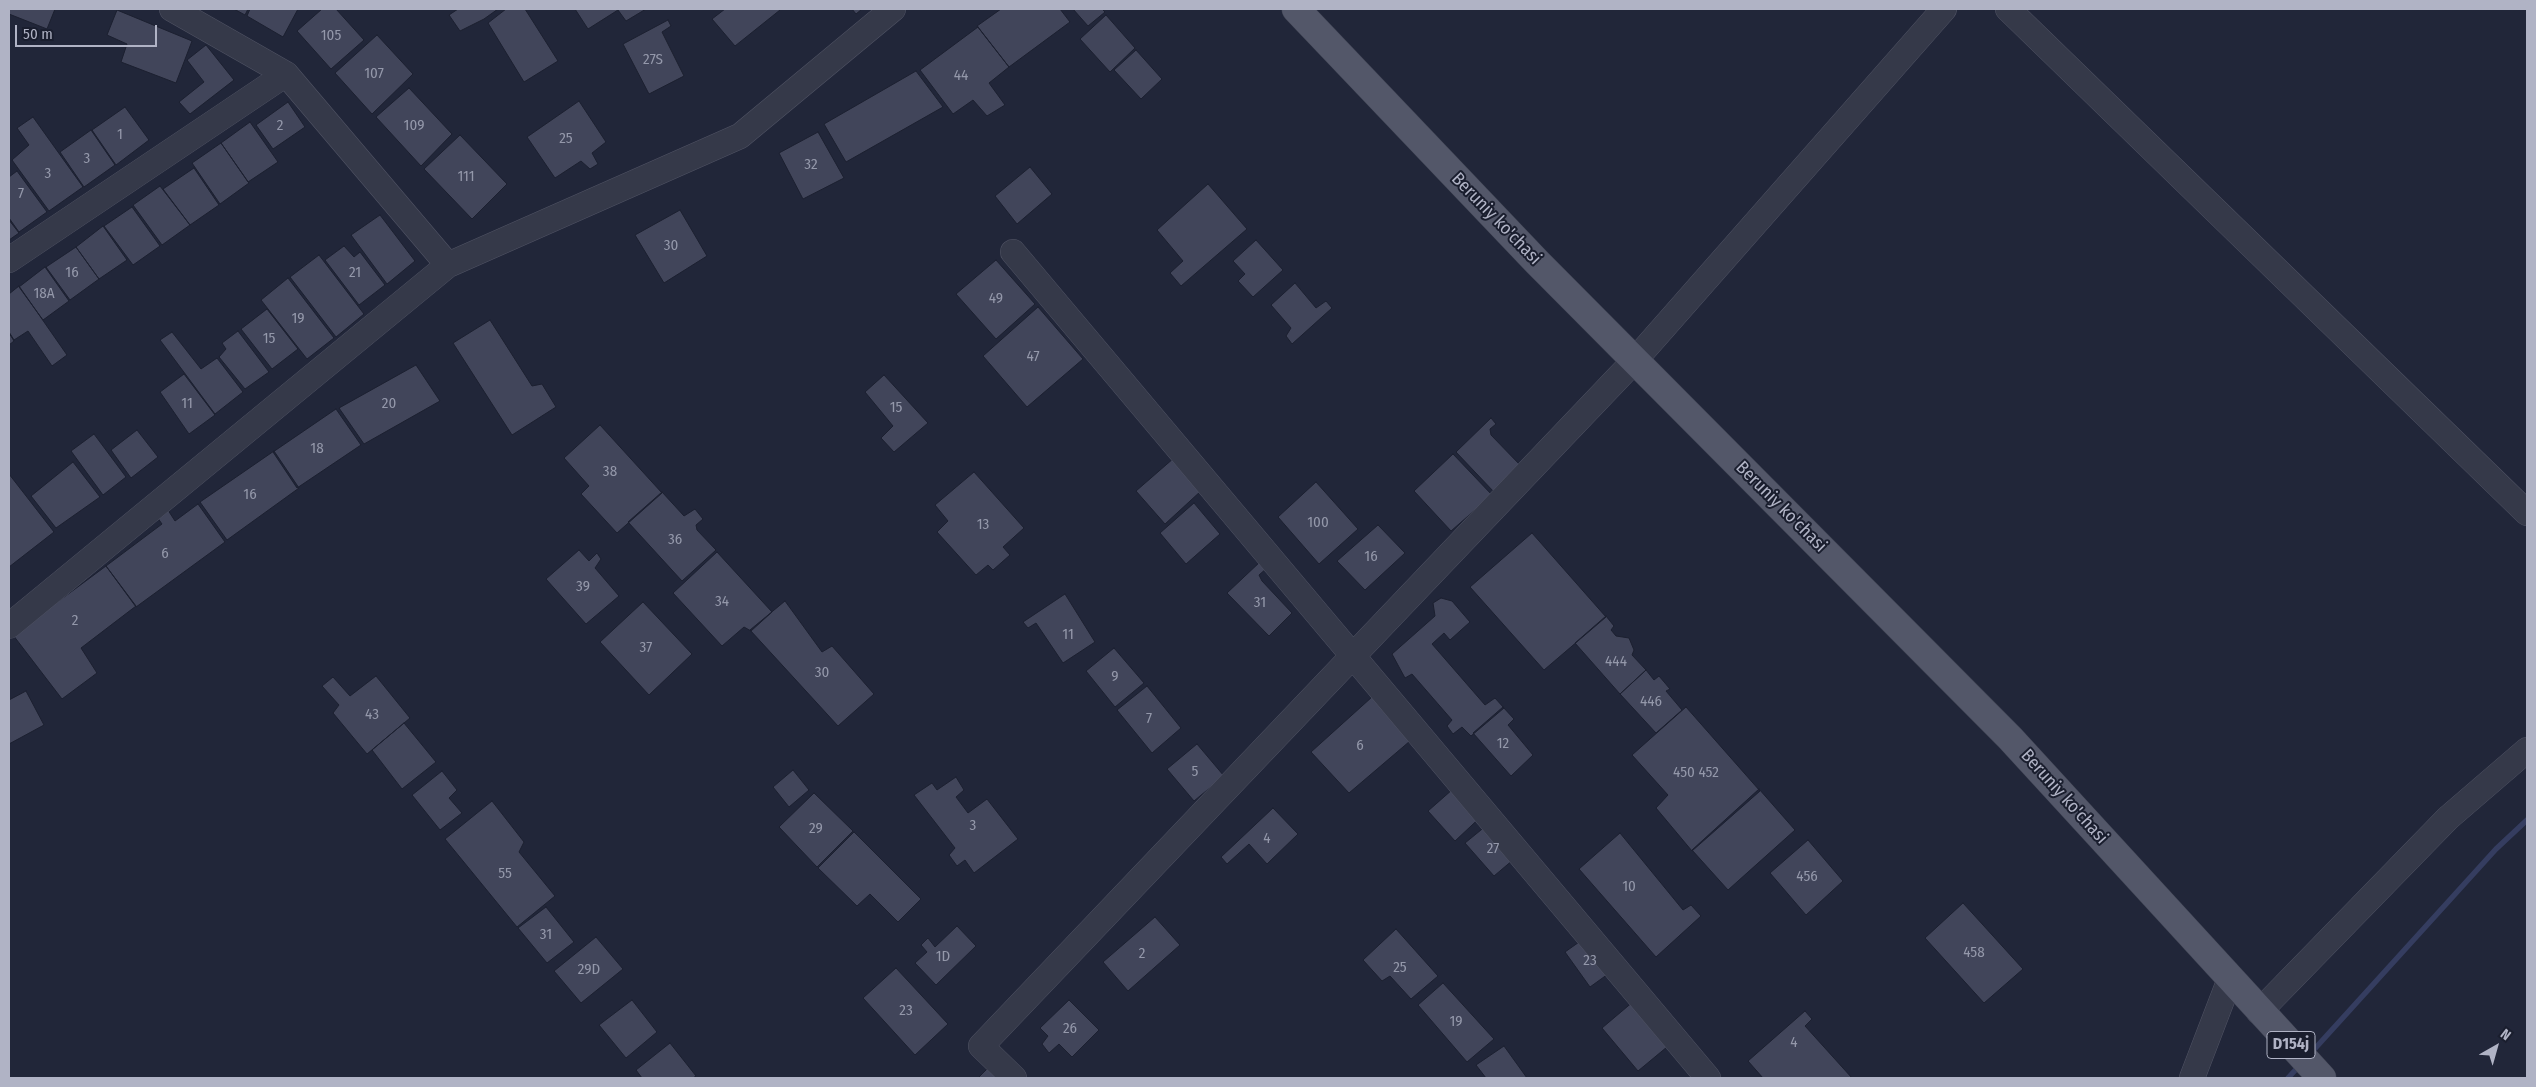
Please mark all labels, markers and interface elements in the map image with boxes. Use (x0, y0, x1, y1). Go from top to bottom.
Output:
scale bar (18, 15, 160, 47)
text: 50 m (23, 25, 53, 43)
house number: 105 (321, 27, 341, 45)
house number: 27S (643, 51, 663, 69)
house number: 107 (364, 65, 384, 83)
house number: 44 (954, 67, 968, 85)
house number: 2 (277, 117, 283, 135)
house number: 109 (404, 117, 424, 135)
house number: 1 (117, 126, 123, 144)
house number: 25 (559, 130, 573, 148)
house number: 3 (84, 150, 90, 168)
house number: 32 (804, 156, 818, 174)
house number: 3 (45, 165, 51, 183)
house number: 111 (457, 168, 475, 186)
street label: Beruniy ko'chasi (1447, 168, 1545, 270)
house number: 7 (18, 185, 24, 203)
house number: 30 (664, 237, 678, 255)
house number: 16 (65, 264, 79, 282)
house number: 21 (349, 264, 361, 282)
house number: 18A (33, 285, 55, 303)
house number: 49 (989, 290, 1003, 308)
house number: 19 (291, 310, 305, 328)
house number: 15 (263, 330, 275, 348)
house number: 47 (1026, 348, 1040, 366)
house number: 11 (181, 395, 193, 413)
house number: 20 (382, 395, 396, 413)
house number: 15 (890, 399, 902, 417)
house number: 18 (310, 440, 324, 458)
street label: Beruniy ko'chasi (1731, 457, 1831, 557)
house number: 38 (603, 463, 617, 481)
house number: 16 (243, 486, 257, 504)
house number: 100 (1307, 514, 1329, 532)
house number: 13 (977, 516, 989, 534)
house number: 36 (668, 531, 682, 549)
house number: 6 (161, 545, 169, 563)
house number: 16 (1364, 548, 1378, 566)
house number: 39 (576, 578, 590, 596)
house number: 34 (715, 593, 729, 611)
house number: 31 (1254, 594, 1266, 612)
house number: 2 (72, 612, 78, 630)
house number: 11 (1062, 626, 1074, 644)
house number: 37 (640, 639, 652, 657)
house number: 444 (1605, 653, 1627, 671)
house number: 30 (815, 664, 829, 682)
house number: 9 (1111, 668, 1119, 686)
house number: 446 (1640, 693, 1662, 711)
house number: 43 (365, 706, 379, 724)
house number: 7 (1146, 710, 1152, 728)
house number: 12 (1497, 735, 1509, 753)
house number: 6 (1356, 737, 1364, 755)
street label: Beruniy ko'chasi (2016, 745, 2112, 849)
house number: 5 (1192, 763, 1198, 781)
house number: 450 452 (1673, 764, 1719, 782)
house number: 3 (970, 817, 976, 835)
house number: 29 (809, 820, 823, 838)
house number: 4 (1263, 830, 1271, 848)
house number: 27 (1487, 840, 1499, 858)
house number: 55 (498, 865, 512, 883)
house number: 456 (1796, 868, 1818, 886)
house number: 10 (1622, 878, 1636, 896)
house number: 31 (540, 926, 552, 944)
house number: 458 (1963, 944, 1985, 962)
house number: 2 (1139, 945, 1145, 963)
house number: 1D (936, 948, 950, 966)
house number: 23 (1583, 952, 1597, 970)
house number: 25 (1393, 959, 1407, 977)
house number: 29D (578, 961, 600, 979)
house number: 23 (899, 1002, 913, 1020)
house number: 19 (1449, 1013, 1463, 1031)
house number: 26 (1063, 1020, 1077, 1038)
north arrow (2471, 1022, 2521, 1072)
text: N (2497, 1026, 2514, 1044)
road number: D154j (2267, 1032, 2315, 1058)
house number: 4 (1790, 1034, 1798, 1052)

